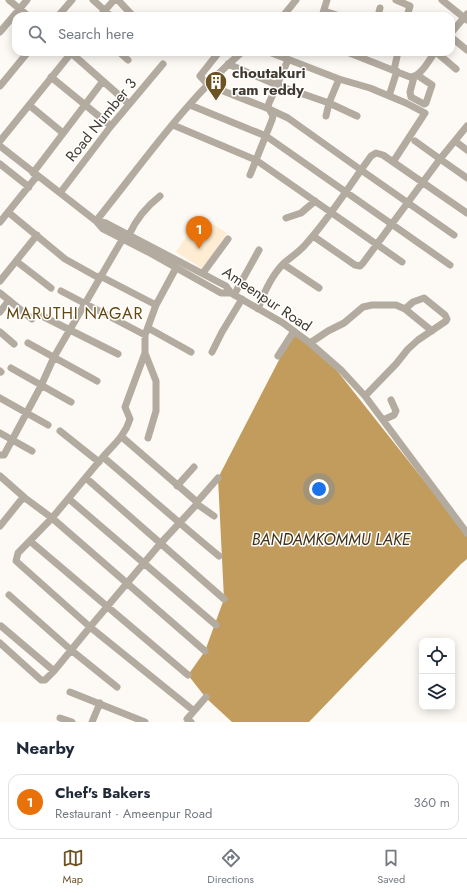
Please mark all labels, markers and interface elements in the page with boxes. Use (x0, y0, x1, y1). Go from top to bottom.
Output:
search box (12, 12, 455, 56)
icon: search (26, 23, 48, 45)
text: Search here (58, 23, 134, 45)
place label: choutakuri ram reddy (232, 62, 306, 101)
building icon: choutakuri ram reddy (203, 69, 229, 102)
street label: Road Number 3 (60, 73, 142, 167)
pin: 1 (186, 216, 212, 249)
street label: Ameenpur Road (218, 261, 316, 337)
district label: MARUTHI NAGAR (6, 302, 144, 325)
your location (309, 479, 329, 499)
water label: BANDAMKOMMU LAKE (252, 528, 411, 551)
map controls (419, 638, 455, 710)
button: locate (419, 638, 455, 674)
button: layers (419, 674, 455, 710)
text: Nearby (16, 736, 74, 760)
text: Chef's Bakers (55, 782, 150, 804)
text: 1 (27, 793, 33, 812)
text: 360 m (414, 793, 450, 812)
text: Restaurant · Ameenpur Road (55, 804, 212, 823)
tab: Map (62, 847, 84, 887)
tab: Directions (207, 847, 254, 887)
tab: Saved (377, 847, 405, 887)

